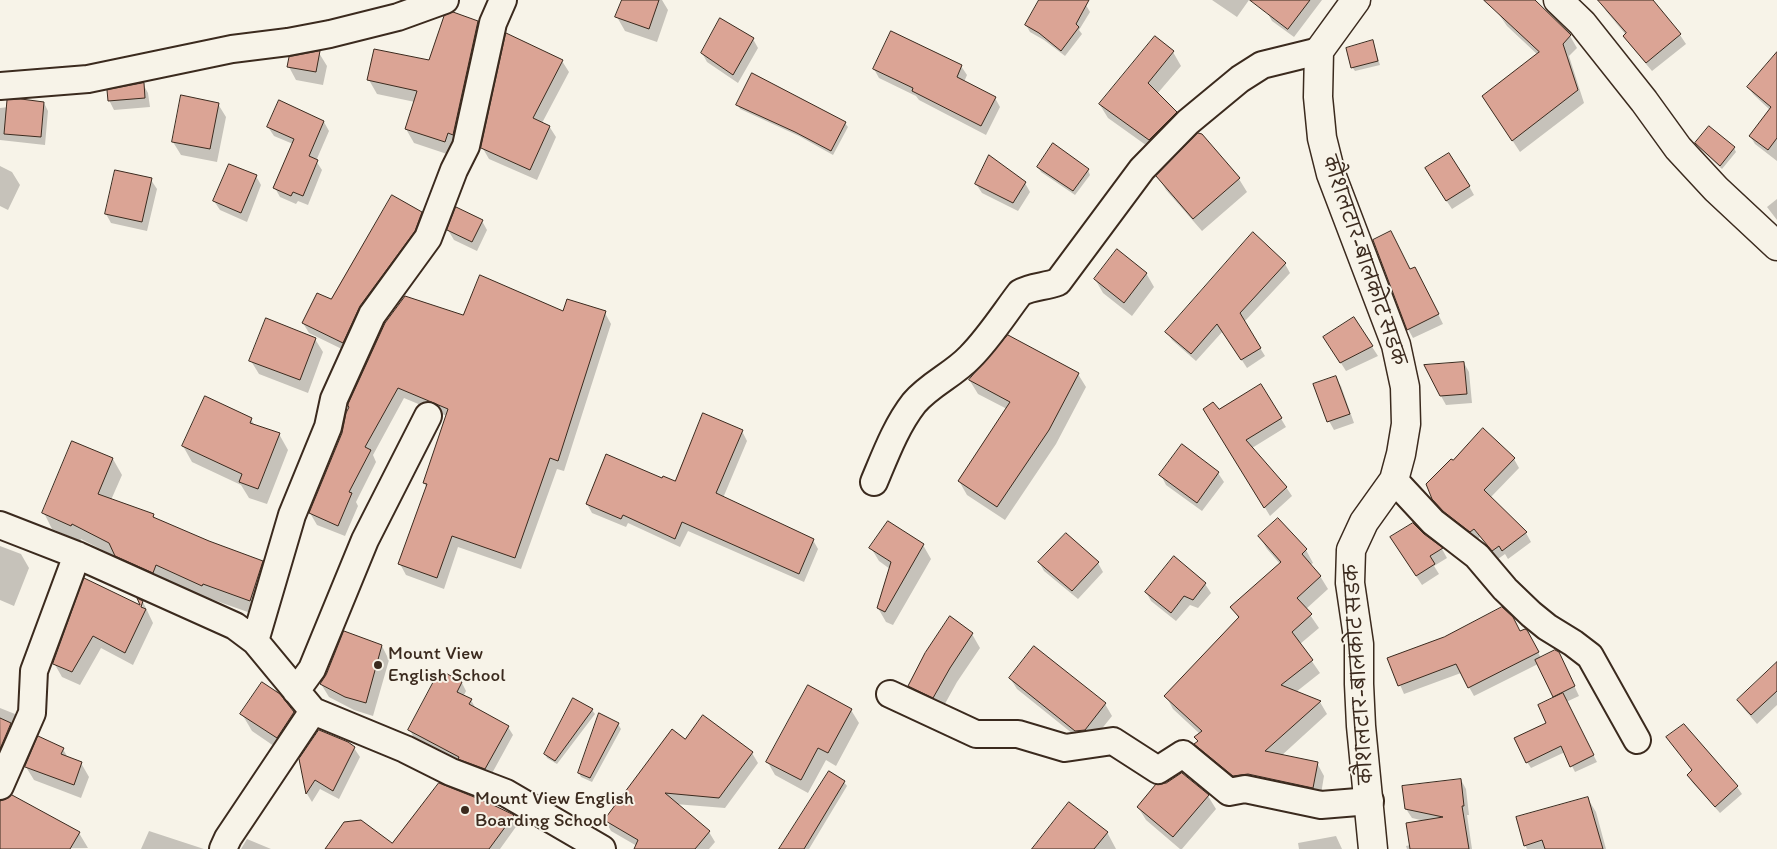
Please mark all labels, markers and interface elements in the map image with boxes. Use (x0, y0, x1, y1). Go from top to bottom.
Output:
street label: कौशलटार-बालकोट सडक (1316, 153, 1410, 369)
street label: कौशलटार-बालकोट सडक (1341, 563, 1379, 785)
place label: Mount View English School (388, 643, 506, 687)
marker: Mount View English School (372, 659, 384, 671)
place label: Mount View English Boarding School (475, 788, 634, 832)
marker: Mount View English Boarding School (459, 804, 471, 816)

